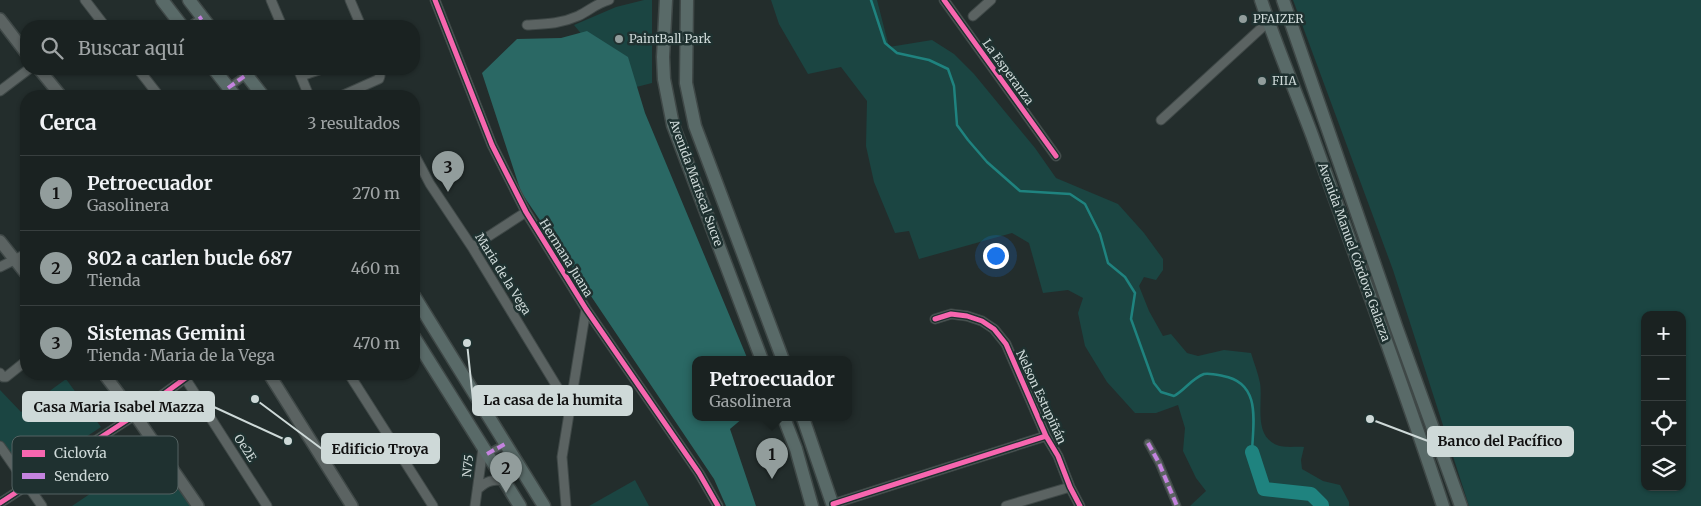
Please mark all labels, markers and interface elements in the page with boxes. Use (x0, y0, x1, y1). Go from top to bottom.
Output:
place label: PFAIZER (1253, 11, 1304, 26)
marker: PFAIZER (1237, 13, 1249, 25)
search box (20, 20, 420, 75)
place label: PaintBall Park (629, 31, 711, 46)
marker: PaintBall Park (613, 33, 625, 45)
icon: search (38, 34, 66, 62)
text: Buscar aquí (78, 36, 184, 60)
street label: La Esperanza (980, 36, 1038, 108)
place label: FIIA (1272, 73, 1297, 88)
marker: FIIA (1256, 75, 1268, 87)
text: Cerca (40, 109, 97, 136)
text: 3 resultados (307, 113, 400, 133)
street label: Avenida Mariscal Sucre (666, 117, 726, 248)
pin: 3 (432, 151, 464, 192)
street label: Avenida Manuel Córdova Galarza (1315, 159, 1394, 344)
text: Petroecuador (87, 171, 213, 195)
text: 1 (52, 183, 60, 203)
text: 270 m (352, 183, 400, 203)
text: Gasolinera (87, 195, 169, 215)
street label: Hermana Juana (536, 216, 597, 300)
street label: Maria de la Vega (472, 230, 535, 318)
your location (983, 243, 1009, 269)
text: 802 a carlen bucle 687 (87, 246, 292, 270)
text: 2 (51, 258, 61, 278)
text: 460 m (351, 258, 400, 278)
text: Tienda (87, 270, 141, 290)
map controls (1641, 311, 1686, 491)
button: + (1641, 311, 1686, 356)
text: Sistemas Gemini (87, 321, 245, 345)
text: 3 (51, 333, 61, 353)
text: 470 m (353, 333, 400, 353)
text: Tienda · Maria de la Vega (87, 345, 275, 365)
street label: Nelson Estupiñán (1013, 347, 1070, 446)
popup (692, 356, 852, 421)
button: − (1641, 356, 1686, 401)
text: Petroecuador (709, 367, 835, 391)
callout: La casa de la humita (473, 386, 632, 415)
text: La casa de la humita (483, 391, 623, 409)
text: Gasolinera (709, 391, 791, 411)
callout: Casa Maria Isabel Mazza (23, 392, 214, 421)
text: Casa Maria Isabel Mazza (34, 398, 204, 416)
button: locate (1641, 401, 1686, 446)
callout: Banco del Pacífico (1428, 427, 1573, 456)
street label: Oe2E (231, 431, 260, 465)
text: Banco del Pacífico (1438, 432, 1562, 450)
callout: Edificio Troya (322, 434, 439, 463)
legend (12, 436, 178, 494)
pin: 1 (756, 438, 788, 479)
text: Edificio Troya (331, 440, 429, 458)
text: Ciclovía (54, 444, 107, 462)
button: layers (1641, 446, 1686, 491)
pin: 2 (490, 452, 522, 493)
street label: N75 (459, 454, 476, 478)
text: Sendero (54, 467, 109, 485)

